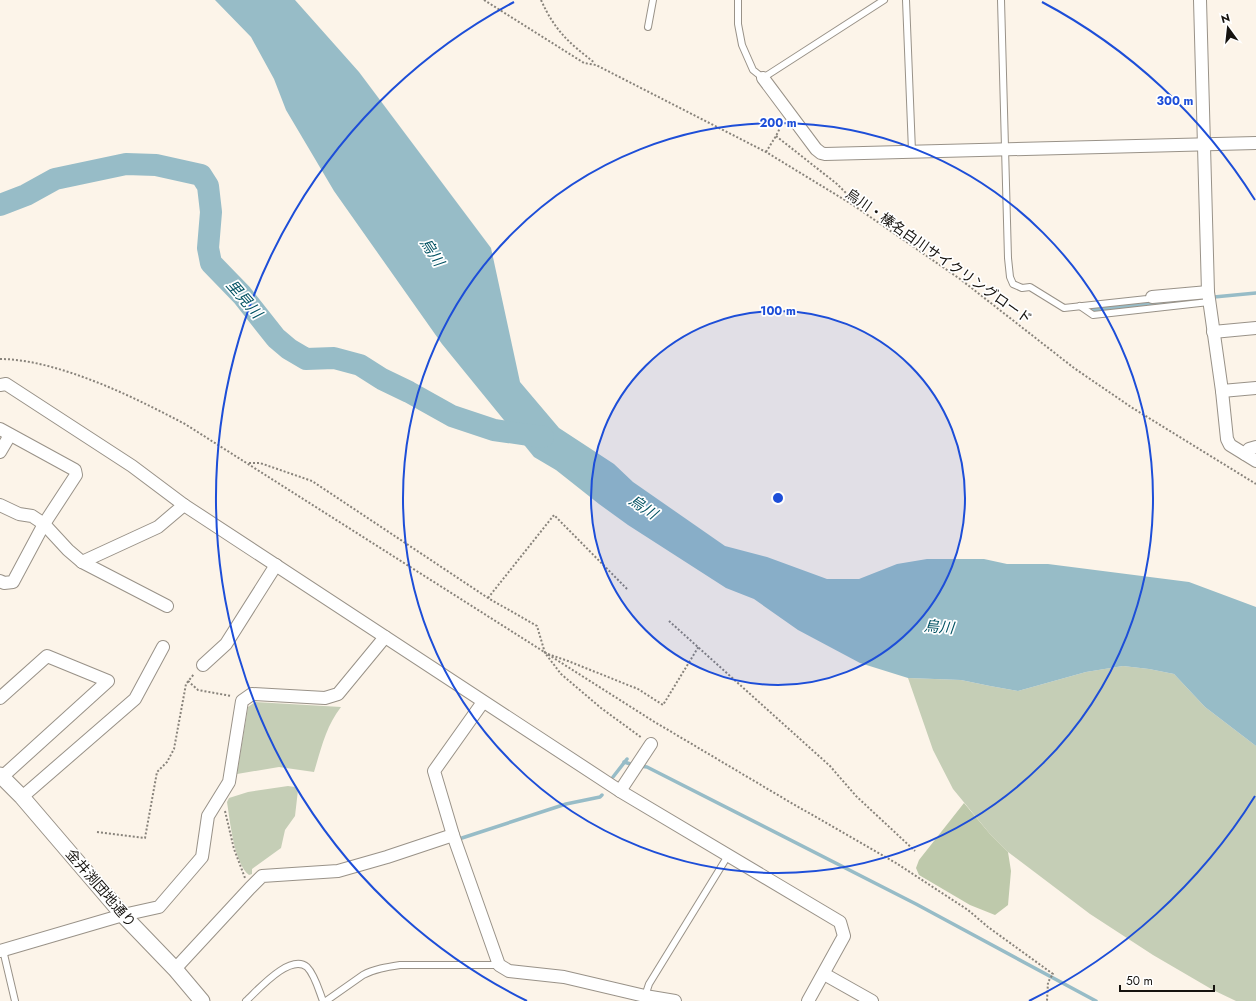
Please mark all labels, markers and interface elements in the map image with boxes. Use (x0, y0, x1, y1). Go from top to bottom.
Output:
north arrow (1208, 8, 1248, 48)
text: N (1219, 9, 1232, 27)
text: 300 m (1157, 92, 1194, 110)
text: 200 m (759, 114, 797, 132)
street label: 烏川・榛名白川サイクリングロード (842, 184, 1036, 328)
water label: 烏川 (415, 233, 450, 272)
water label: 里見川 (221, 275, 268, 325)
text: 100 m (760, 302, 796, 320)
water label: 烏川 (624, 489, 663, 526)
centre of rings (771, 491, 785, 505)
water label: 烏川 (923, 615, 957, 639)
street label: 金井渕団地通り (61, 844, 141, 932)
scale bar (1120, 967, 1214, 993)
text: 50 m (1126, 972, 1153, 990)

